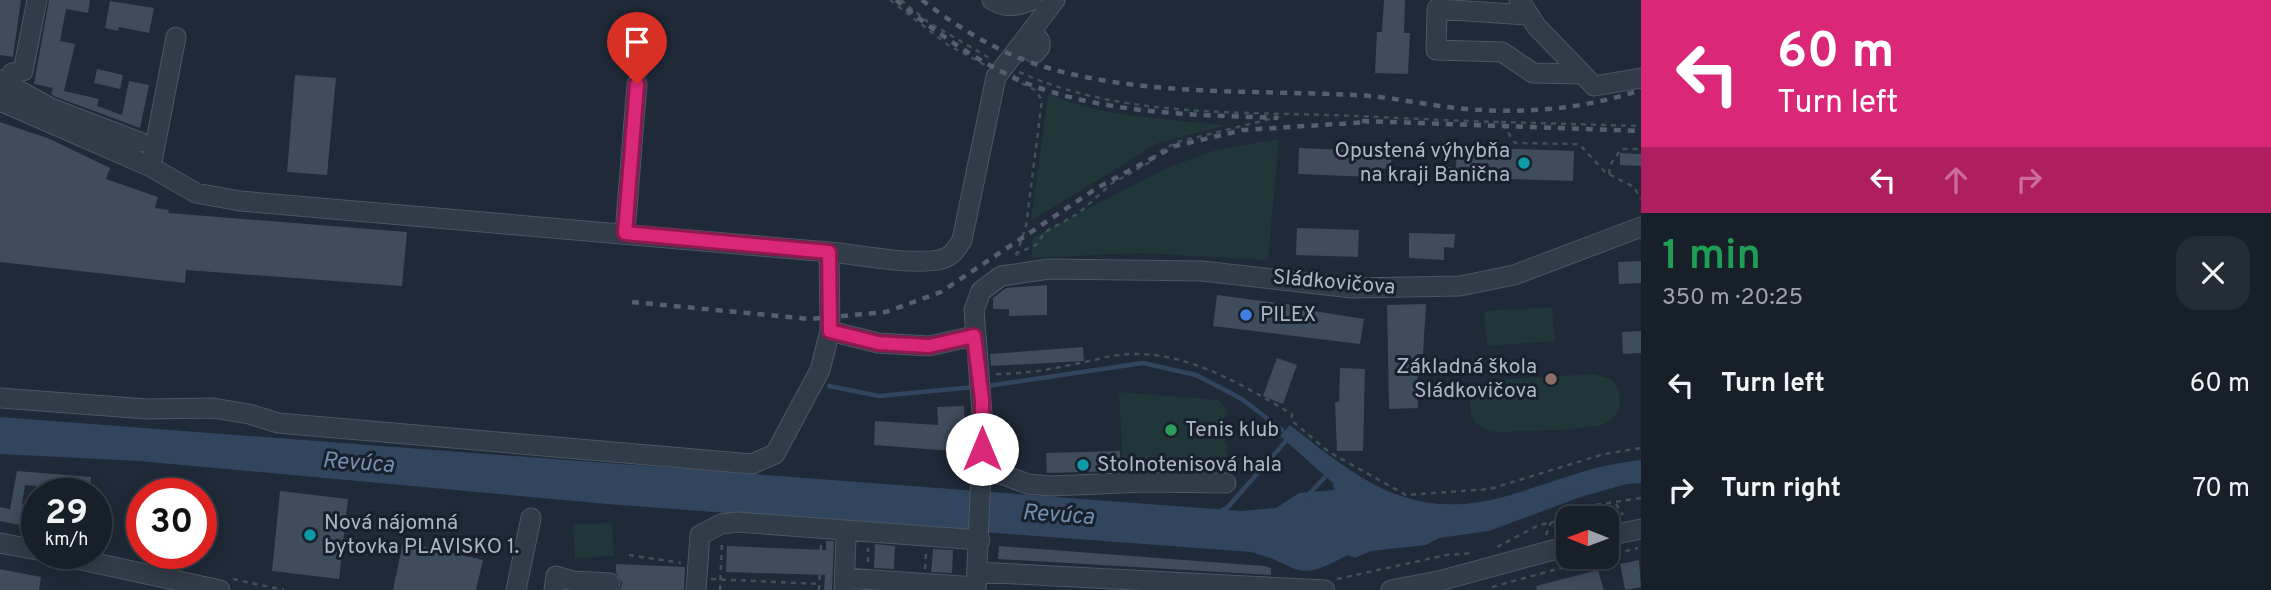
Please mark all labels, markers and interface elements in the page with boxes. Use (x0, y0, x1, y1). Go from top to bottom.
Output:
pin (607, 12.0, 667, 84)
icon: arrive (618, 23, 656, 61)
text: 60 m (1777, 23, 1895, 85)
icon: left (1662, 28, 1753, 119)
text: Turn left (1777, 84, 1898, 124)
place label: Opustená výhybňa na kraji Banična (1335, 138, 1510, 189)
marker: Opustená výhybňa na kraji Banična (1516, 155, 1532, 171)
icon: left (1864, 161, 1902, 199)
icon: ahead (1937, 161, 1975, 199)
icon: right (2010, 161, 2048, 199)
text: 1 min (1662, 231, 1761, 284)
button: close (2176, 236, 2250, 310)
street label: Sládkovičova (1272, 264, 1396, 302)
text: 350 m · 20:25 (1662, 284, 1803, 313)
place label: PILEX (1260, 302, 1316, 329)
marker: PILEX (1238, 307, 1254, 323)
place label: Základná škola Sládkovičova (1396, 354, 1537, 405)
icon: left (1662, 366, 1700, 404)
text: Turn left (1721, 368, 1825, 401)
text: 60 m (2190, 368, 2250, 401)
marker: Základná škola Sládkovičova (1543, 371, 1559, 387)
position arrow (945, 412, 1019, 486)
place label: Tenis klub (1185, 417, 1279, 444)
marker: Tenis klub (1163, 422, 1179, 438)
water label: Revúca (321, 447, 395, 481)
place label: Stolnotenisová hala (1097, 452, 1282, 479)
marker: Stolnotenisová hala (1075, 457, 1091, 473)
icon: right (1662, 471, 1700, 509)
text: Turn right (1721, 473, 1841, 506)
text: 70 m (2192, 473, 2250, 506)
speed limit sign: 30 (126, 478, 217, 569)
text: 29 (45, 492, 88, 536)
water label: Revúca (1021, 499, 1095, 533)
north arrow (1556, 506, 1619, 569)
map controls (1556, 506, 1619, 569)
place label: Nová nájomná bytovka PLAVISKO 1. (324, 510, 519, 561)
marker: Nová nájomná bytovka PLAVISKO 1. (302, 527, 318, 543)
text: km/h (45, 529, 88, 552)

